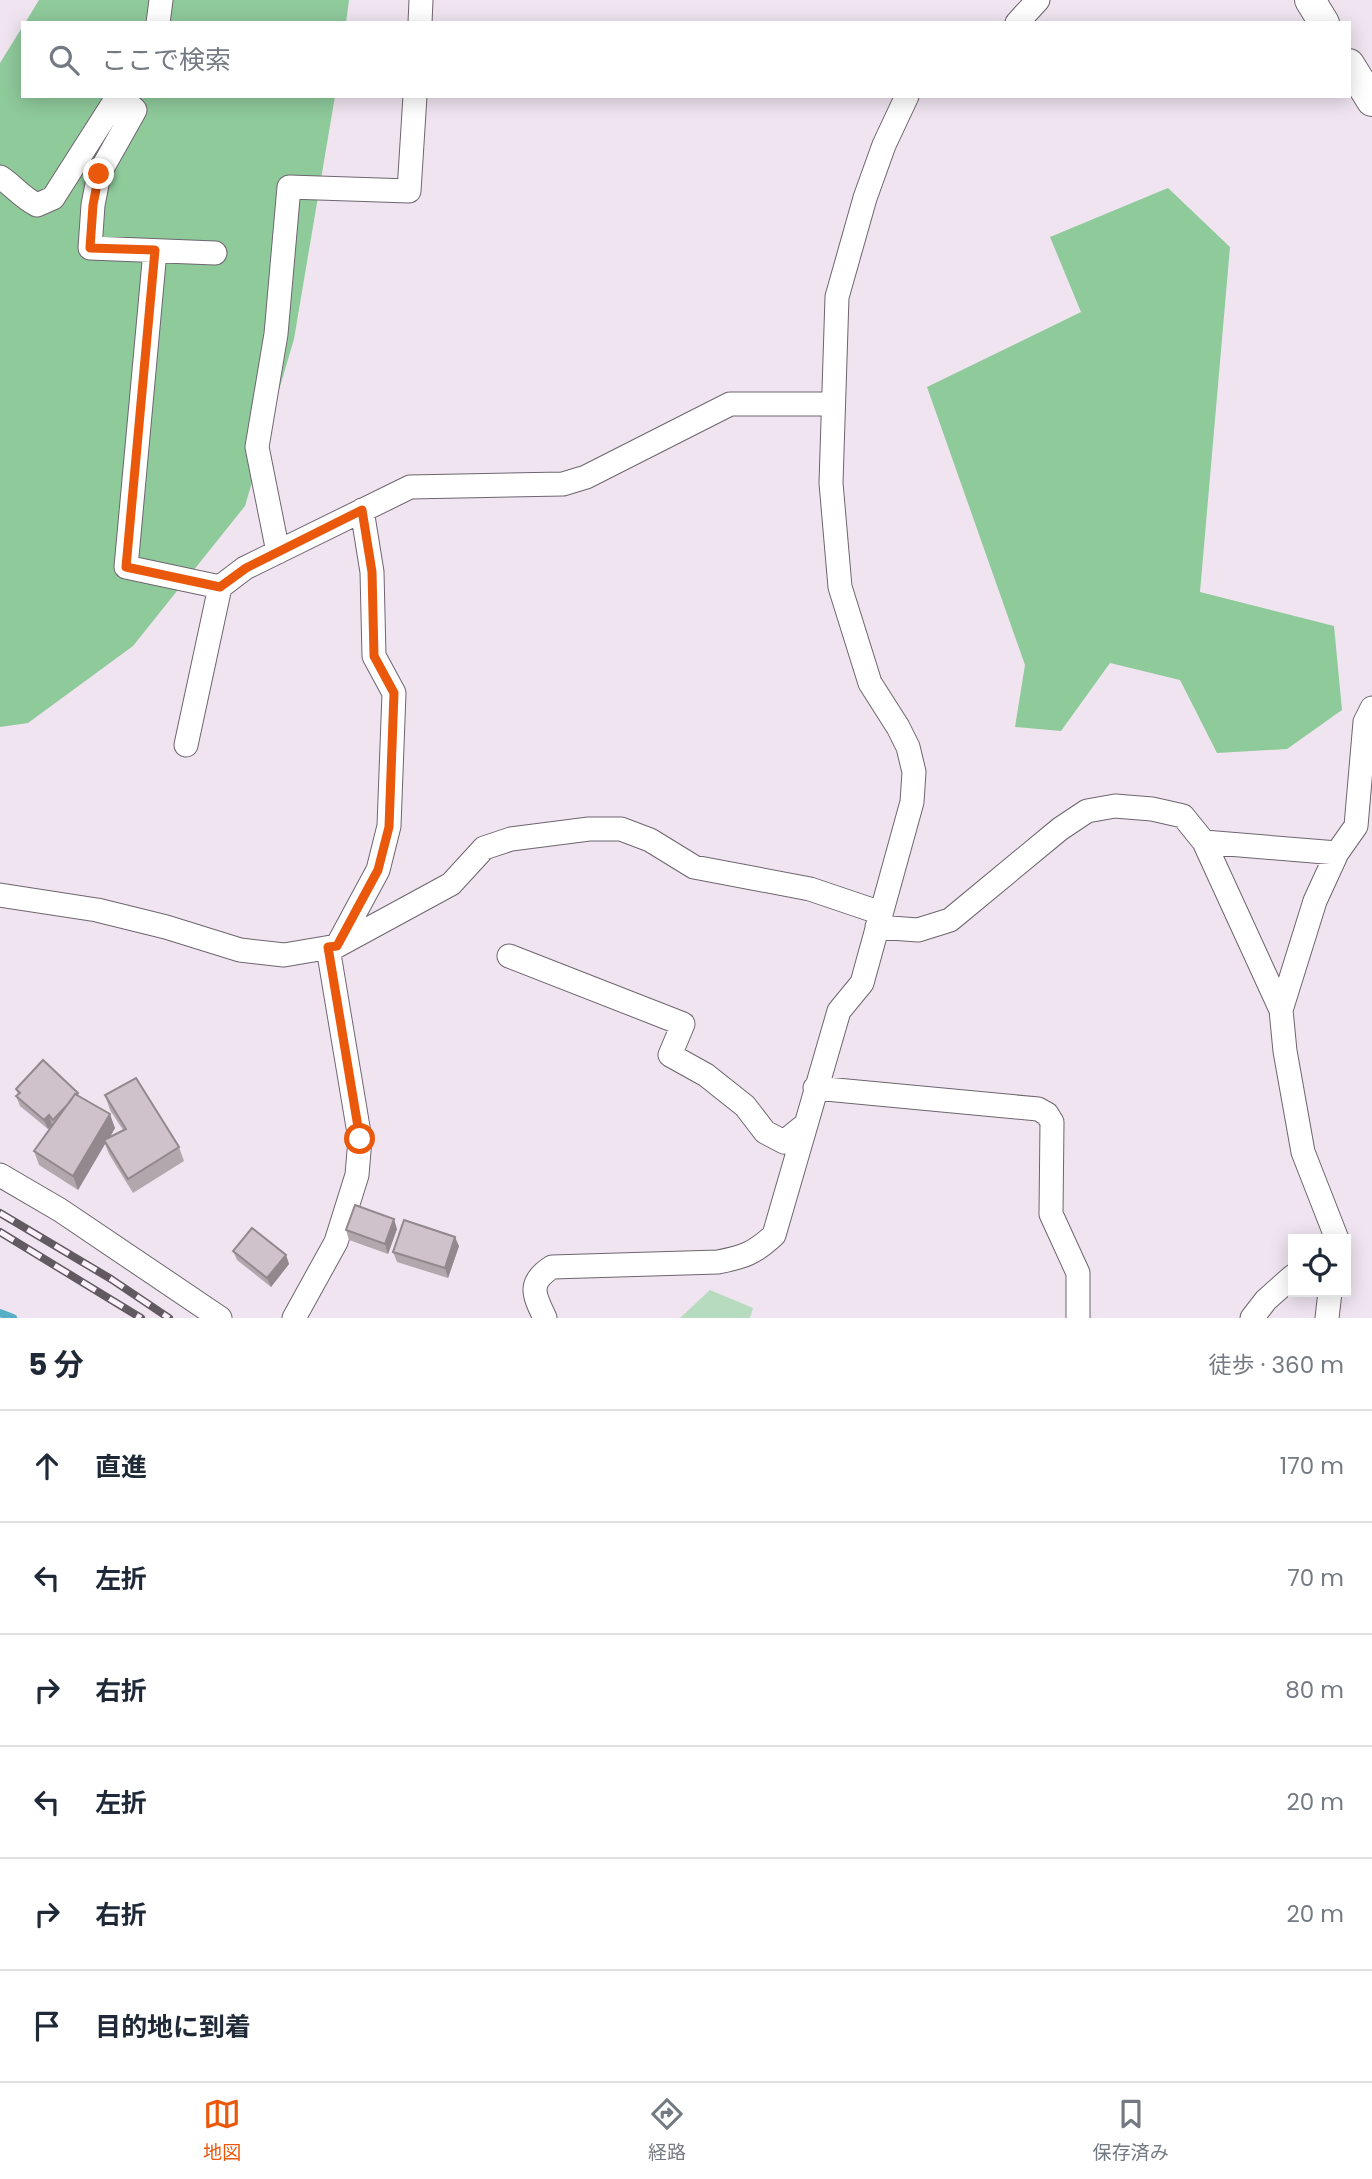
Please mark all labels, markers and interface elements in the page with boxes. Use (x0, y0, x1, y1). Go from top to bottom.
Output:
search box (21, 21, 1351, 98)
icon: search (45, 41, 83, 79)
text: ここで検索 (101, 42, 231, 78)
route end (83, 158, 114, 189)
route start (344, 1123, 375, 1154)
map controls (1288, 1234, 1351, 1297)
button: locate (1288, 1234, 1351, 1297)
text: 5 分 (28, 1343, 84, 1386)
text: 徒歩 · 360 m (1208, 1349, 1344, 1381)
icon: ahead (28, 1447, 66, 1485)
text: 直進 (95, 1449, 147, 1485)
text: 170 m (1280, 1450, 1344, 1482)
icon: left (28, 1559, 66, 1597)
text: 左折 (95, 1561, 147, 1597)
text: 70 m (1287, 1562, 1344, 1594)
icon: right (28, 1671, 66, 1709)
text: 右折 (95, 1673, 147, 1709)
text: 80 m (1285, 1674, 1344, 1706)
icon: left (28, 1783, 66, 1821)
text: 左折 (95, 1785, 147, 1821)
text: 20 m (1286, 1786, 1344, 1818)
icon: right (28, 1895, 66, 1933)
text: 右折 (95, 1897, 147, 1933)
text: 20 m (1286, 1898, 1344, 1930)
icon: arrive (28, 2007, 66, 2045)
text: 目的地に到着 (95, 2009, 251, 2045)
tab: 地図 (203, 2095, 241, 2167)
tab: 経路 (648, 2095, 686, 2167)
tab: 保存済み (1093, 2095, 1169, 2167)

